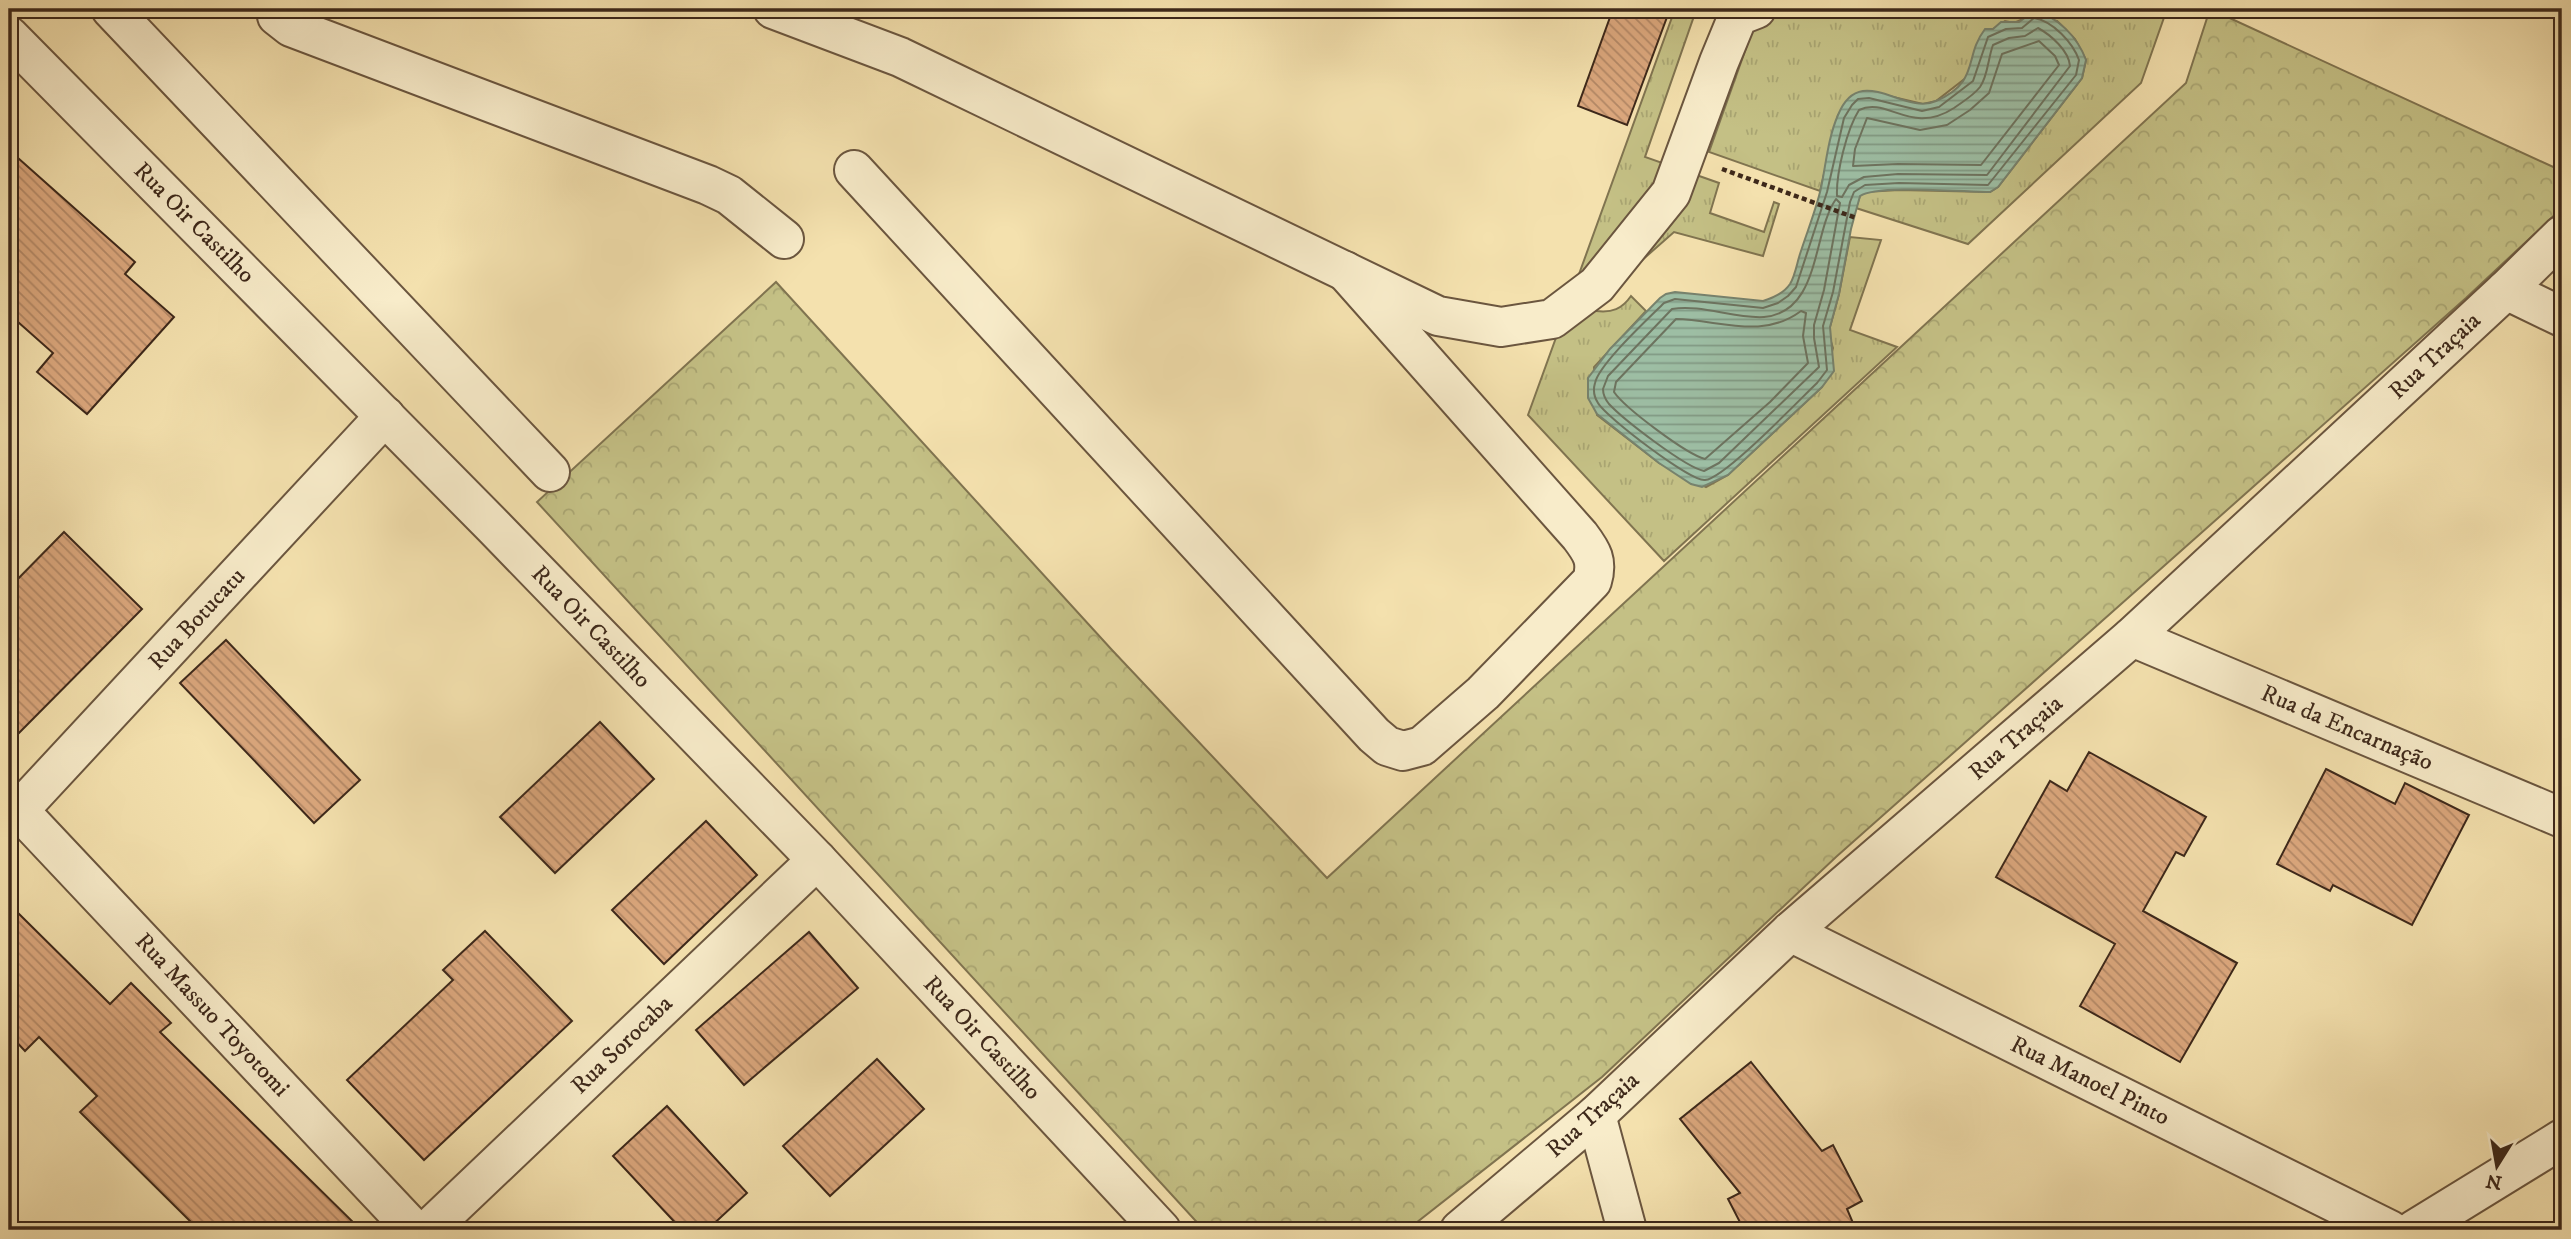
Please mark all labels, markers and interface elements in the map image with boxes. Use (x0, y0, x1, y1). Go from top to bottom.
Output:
street label: Rua Oir Castilho (127, 156, 261, 290)
street label: Rua Traçaia (2383, 305, 2488, 406)
street label: Rua Oir Castilho (525, 559, 657, 695)
street label: Rua Botucatu (142, 562, 252, 676)
street label: Rua da Encarnação (2256, 678, 2438, 778)
street label: Rua Traçaia (1963, 689, 2070, 787)
street label: Rua Massuo Toyotomi (128, 927, 296, 1103)
street label: Rua Oir Castilho (917, 969, 1047, 1107)
street label: Rua Sorocaba (565, 989, 680, 1101)
street label: Rua Manoel Pinto (2006, 1030, 2174, 1132)
street label: Rua Traçaia (1540, 1065, 1646, 1165)
north arrow (2462, 1130, 2532, 1200)
text: N (2484, 1168, 2504, 1194)

